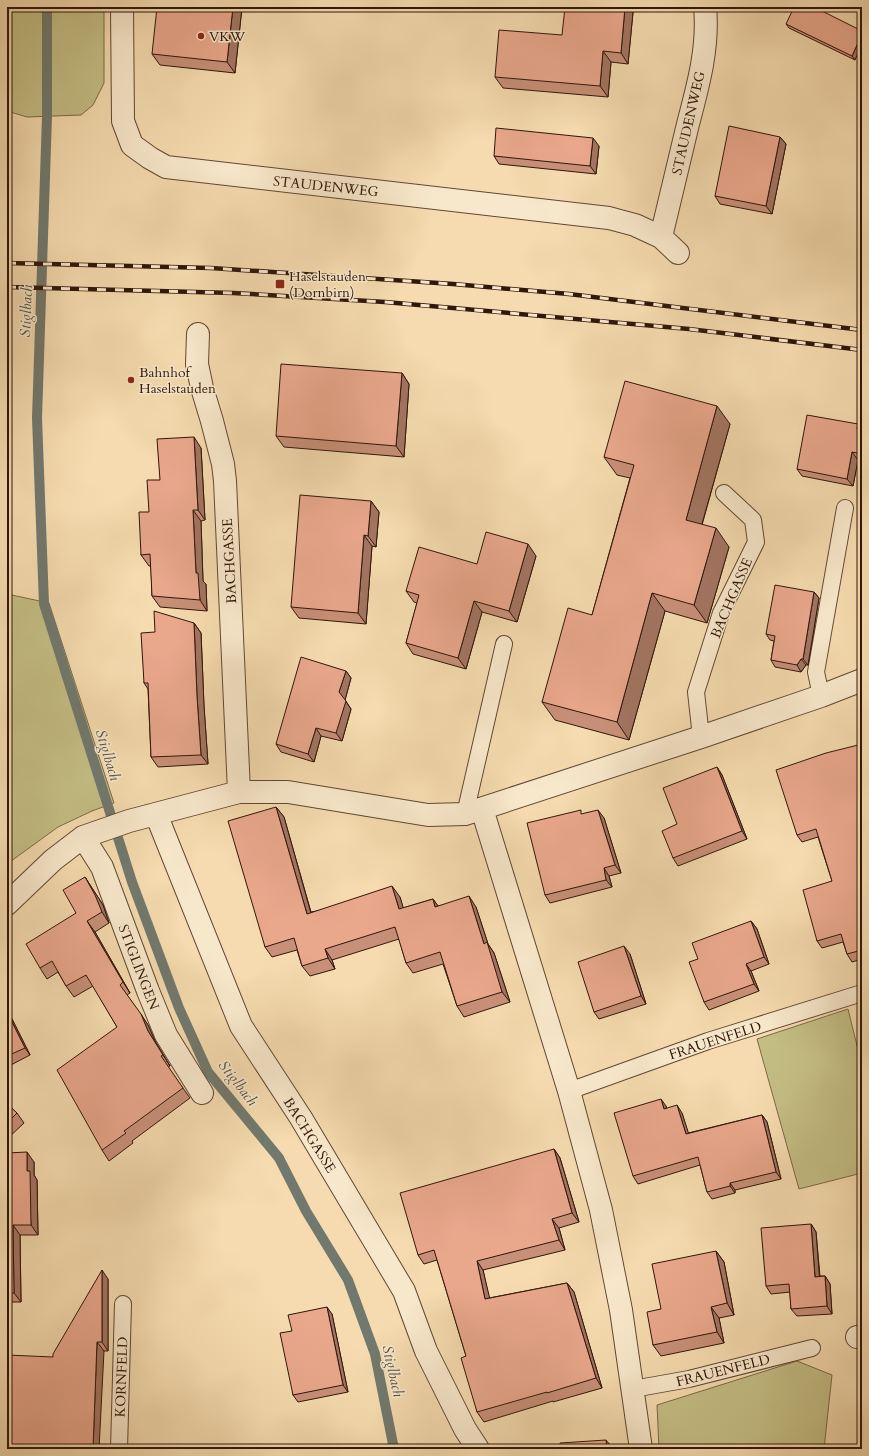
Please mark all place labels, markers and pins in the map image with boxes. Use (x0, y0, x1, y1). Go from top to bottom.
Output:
place label: VKW (209, 27, 246, 46)
marker: VKW (196, 31, 206, 41)
place label: Haselstauden (Dornbirn) (289, 267, 366, 302)
marker: Haselstauden (Dornbirn) (274, 278, 286, 290)
place label: Bahnhof Haselstauden (139, 363, 216, 398)
marker: Bahnhof Haselstauden (126, 375, 136, 385)

